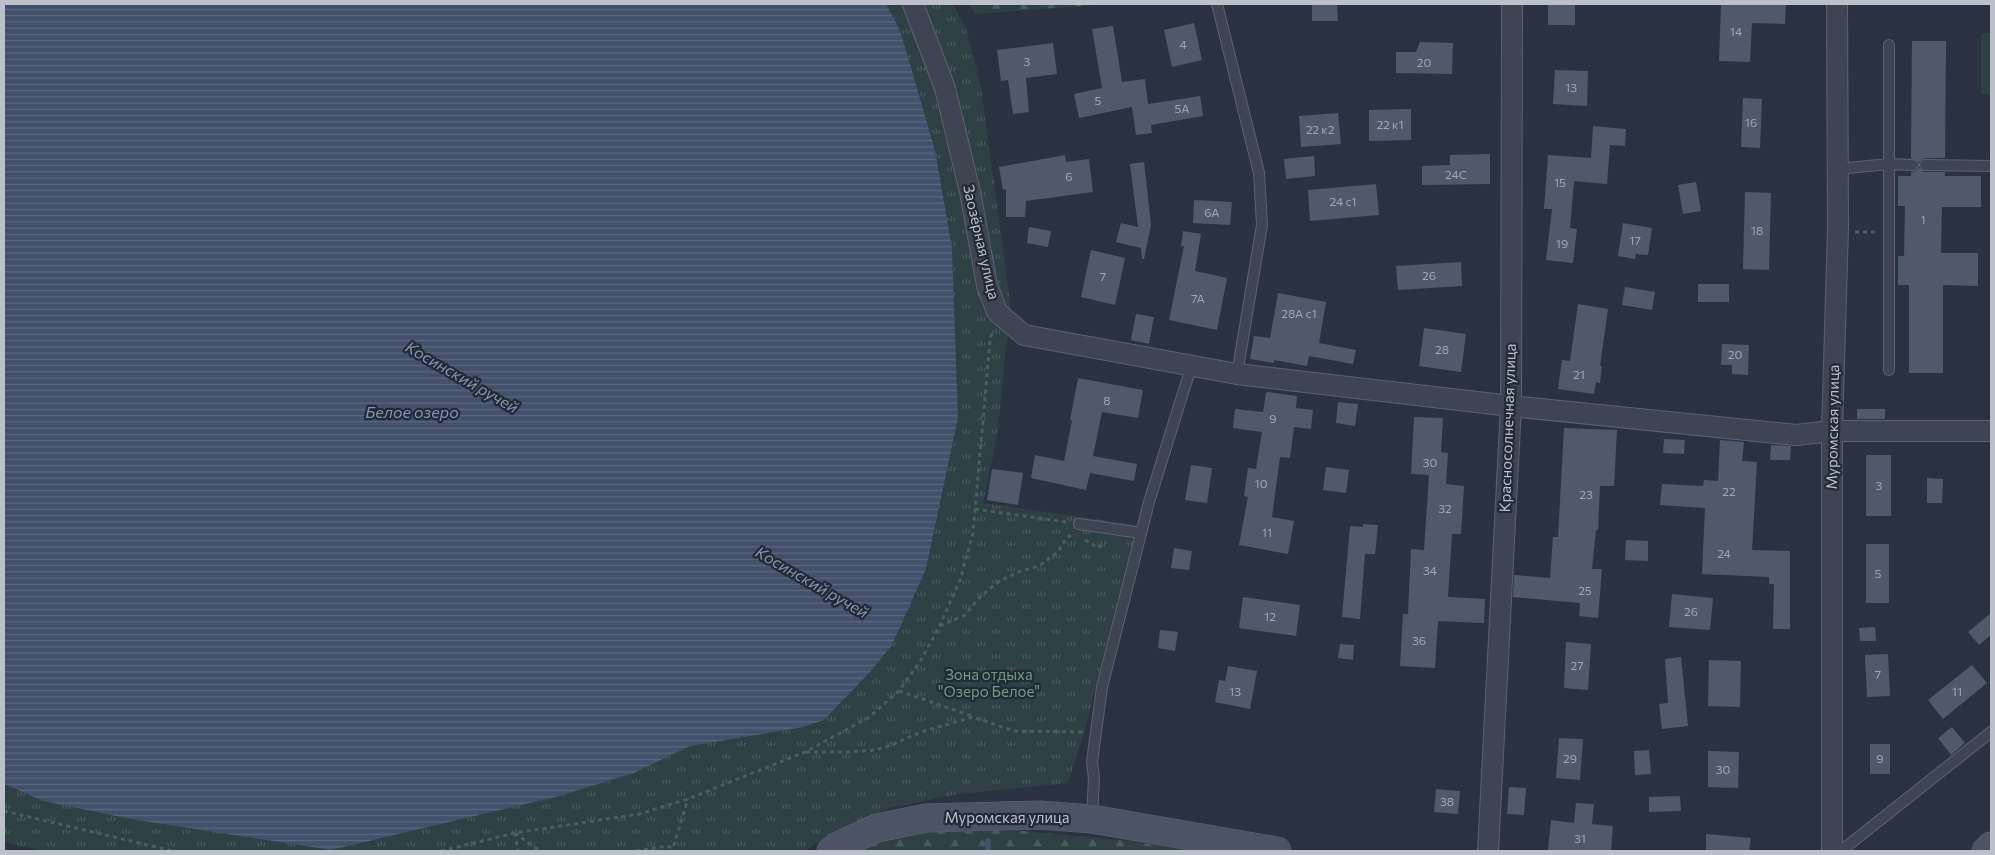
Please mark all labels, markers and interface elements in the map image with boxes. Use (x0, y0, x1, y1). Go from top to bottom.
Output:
house number: 14 (1730, 24, 1742, 38)
house number: 4 (1179, 37, 1187, 51)
house number: 3 (1024, 54, 1031, 68)
house number: 20 (1417, 55, 1431, 69)
house number: 13 (1565, 80, 1577, 94)
house number: 5 (1095, 93, 1102, 107)
house number: 5А (1175, 101, 1189, 115)
house number: 16 (1745, 115, 1757, 129)
house number: 22 к1 (1376, 117, 1404, 131)
house number: 22 к2 (1306, 122, 1335, 136)
house number: 24С (1445, 167, 1467, 181)
house number: 6 (1065, 169, 1073, 183)
house number: 15 (1554, 175, 1566, 189)
street label: Заозёрная улица (960, 183, 1004, 301)
house number: 24 с1 (1329, 194, 1357, 208)
house number: 6А (1204, 205, 1220, 219)
house number: 1 (1920, 212, 1926, 226)
house number: 18 (1751, 223, 1763, 237)
house number: 17 (1629, 233, 1641, 247)
house number: 19 (1556, 236, 1568, 250)
house number: 26 (1422, 268, 1436, 282)
house number: 7 (1100, 269, 1106, 283)
house number: 7А (1191, 291, 1205, 305)
house number: 28А с1 (1281, 306, 1317, 320)
water label: Косинский ручей (403, 337, 522, 417)
house number: 28 (1435, 342, 1449, 356)
street label: Красносолнечная улица (1495, 343, 1519, 513)
house number: 20 (1728, 347, 1742, 361)
street label: Муромская улица (1822, 364, 1842, 490)
house number: 21 (1573, 367, 1585, 381)
house number: 8 (1103, 393, 1111, 407)
water label: Белое озеро (365, 402, 459, 421)
house number: 9 (1269, 411, 1277, 425)
house number: 30 (1423, 455, 1438, 469)
house number: 10 (1255, 476, 1268, 490)
house number: 3 (1876, 478, 1883, 492)
house number: 22 (1722, 484, 1736, 498)
house number: 23 (1579, 487, 1593, 501)
house number: 32 (1438, 501, 1452, 515)
house number: 11 (1262, 525, 1272, 539)
water label: Косинский ручей (753, 542, 872, 622)
house number: 24 (1717, 546, 1731, 560)
house number: 34 (1423, 563, 1437, 577)
house number: 5 (1875, 566, 1882, 580)
house number: 25 (1578, 583, 1592, 597)
house number: 26 (1684, 604, 1698, 618)
house number: 12 (1264, 609, 1276, 623)
house number: 36 (1412, 633, 1426, 647)
house number: 27 (1571, 658, 1583, 672)
park label: Зона отдыха "Озеро Белое" (938, 665, 1040, 700)
house number: 7 (1875, 667, 1881, 681)
house number: 13 (1229, 684, 1241, 698)
house number: 11 (1952, 684, 1962, 698)
house number: 29 (1563, 751, 1577, 765)
house number: 9 (1876, 751, 1884, 765)
house number: 30 (1716, 762, 1731, 776)
house number: 38 (1440, 794, 1454, 808)
street label: Муромская улица (945, 808, 1069, 826)
house number: 31 (1574, 831, 1586, 845)

